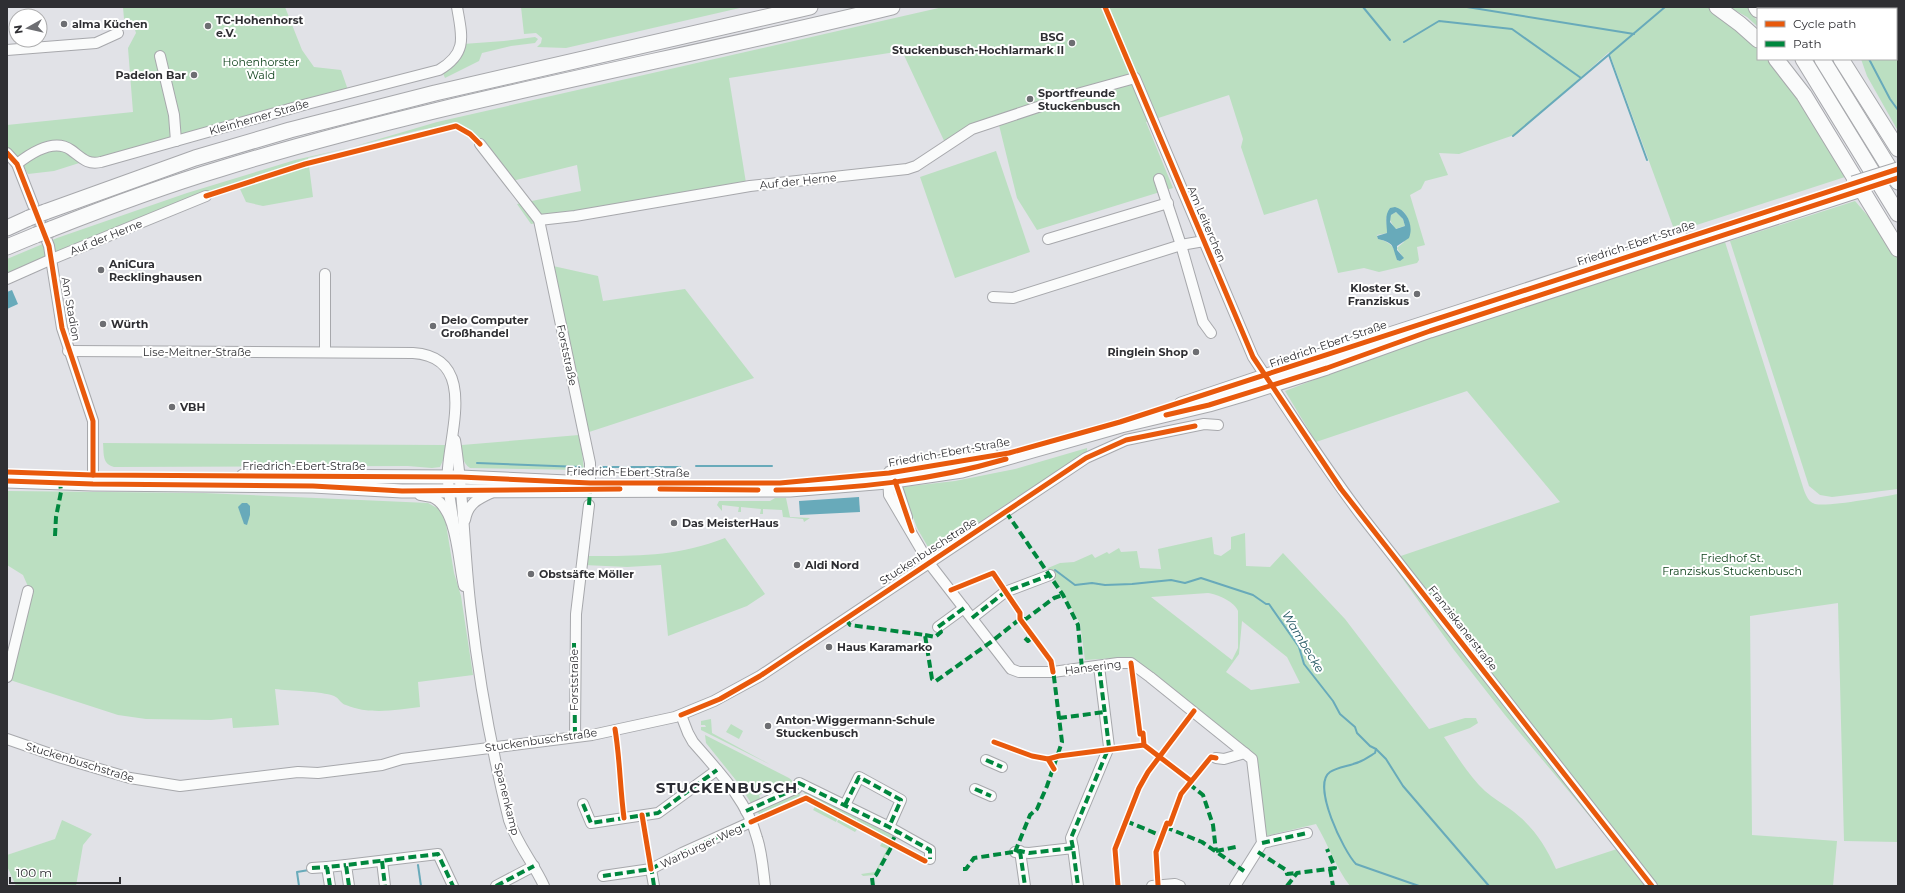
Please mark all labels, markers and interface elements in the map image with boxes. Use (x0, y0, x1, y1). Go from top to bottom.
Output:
north arrow (8, 8, 48, 48)
legend (1757, 8, 1897, 60)
place label: TC-Hohenhorst e.V. (216, 13, 304, 40)
text: Cycle path (1793, 16, 1856, 31)
place label: alma Küchen (72, 17, 148, 31)
marker: alma Küchen (59, 19, 69, 29)
marker: TC-Hohenhorst e.V. (203, 21, 213, 31)
text: N (11, 24, 26, 35)
place label: BSG Stuckenbusch-Hochlarmark II (892, 30, 1064, 57)
text: Path (1793, 36, 1822, 51)
marker: BSG Stuckenbusch-Hochlarmark II (1067, 38, 1077, 48)
park label: Hohenhorster Wald (223, 55, 299, 82)
place label: Padelon Bar (116, 68, 186, 82)
marker: Padelon Bar (189, 70, 199, 80)
place label: Sportfreunde Stuckenbusch (1038, 86, 1120, 113)
marker: Sportfreunde Stuckenbusch (1025, 94, 1035, 104)
street label: Kleinherner Straße (207, 96, 311, 138)
street label: Auf der Herne (759, 170, 837, 192)
street label: Am Leiterchen (1185, 184, 1229, 264)
street label: Auf der Herne (68, 216, 145, 258)
street label: Friedrich-Ebert-Straße (1575, 217, 1697, 269)
place label: AniCura Recklinghausen (108, 257, 202, 284)
marker: AniCura Recklinghausen (96, 265, 106, 275)
street label: Am Stadion (58, 276, 84, 342)
place label: Kloster St. Franziskus (1348, 281, 1409, 308)
marker: Kloster St. Franziskus (1412, 289, 1422, 299)
place label: Delo Computer Großhandel (441, 313, 529, 340)
place label: Würth (111, 317, 148, 331)
street label: Friedrich-Ebert-Straße (1267, 317, 1389, 371)
marker: Würth (98, 319, 108, 329)
marker: Delo Computer Großhandel (428, 321, 438, 331)
street label: Forststraße (554, 323, 580, 387)
street label: Lise-Meitner-Straße (143, 345, 252, 359)
place label: Ringlein Shop (1108, 345, 1188, 359)
marker: Ringlein Shop (1191, 347, 1201, 357)
place label: VBH (179, 400, 205, 414)
marker: VBH (167, 402, 177, 412)
street label: Friedrich-Ebert-Straße (887, 434, 1011, 470)
street label: Friedrich-Ebert-Straße (242, 459, 366, 473)
street label: Friedrich-Ebert-Straße (566, 464, 690, 480)
street label: Stuckenbuschstraße (877, 514, 980, 588)
place label: Das MeisterHaus (682, 516, 779, 530)
marker: Das MeisterHaus (669, 518, 679, 528)
park label: Friedhof St. Franziskus Stuckenbusch (1662, 551, 1802, 578)
place label: Aldi Nord (804, 558, 859, 572)
marker: Aldi Nord (792, 560, 802, 570)
place label: Obstsäfte Möller (539, 567, 634, 581)
marker: Obstsäfte Möller (526, 569, 536, 579)
street label: Franziskanerstraße (1425, 583, 1501, 674)
water label: Wambecke (1279, 608, 1328, 675)
place label: Haus Karamarko (837, 640, 932, 654)
marker: Haus Karamarko (824, 642, 834, 652)
street label: Forststraße (567, 649, 581, 711)
street label: Hansering (1064, 657, 1122, 677)
place label: Anton-Wiggermann-Schule Stuckenbusch (775, 713, 935, 740)
marker: Anton-Wiggermann-Schule Stuckenbusch (763, 721, 773, 731)
street label: Stuckenbuschstraße (484, 725, 598, 755)
street label: Stuckenbuschstraße (24, 739, 137, 785)
street label: Spanenkamp (491, 761, 523, 837)
district label: STUCKENBUSCH (656, 778, 798, 797)
street label: Warburger Weg (658, 821, 744, 871)
scale bar (10, 859, 120, 885)
text: 100 m (16, 865, 52, 880)

